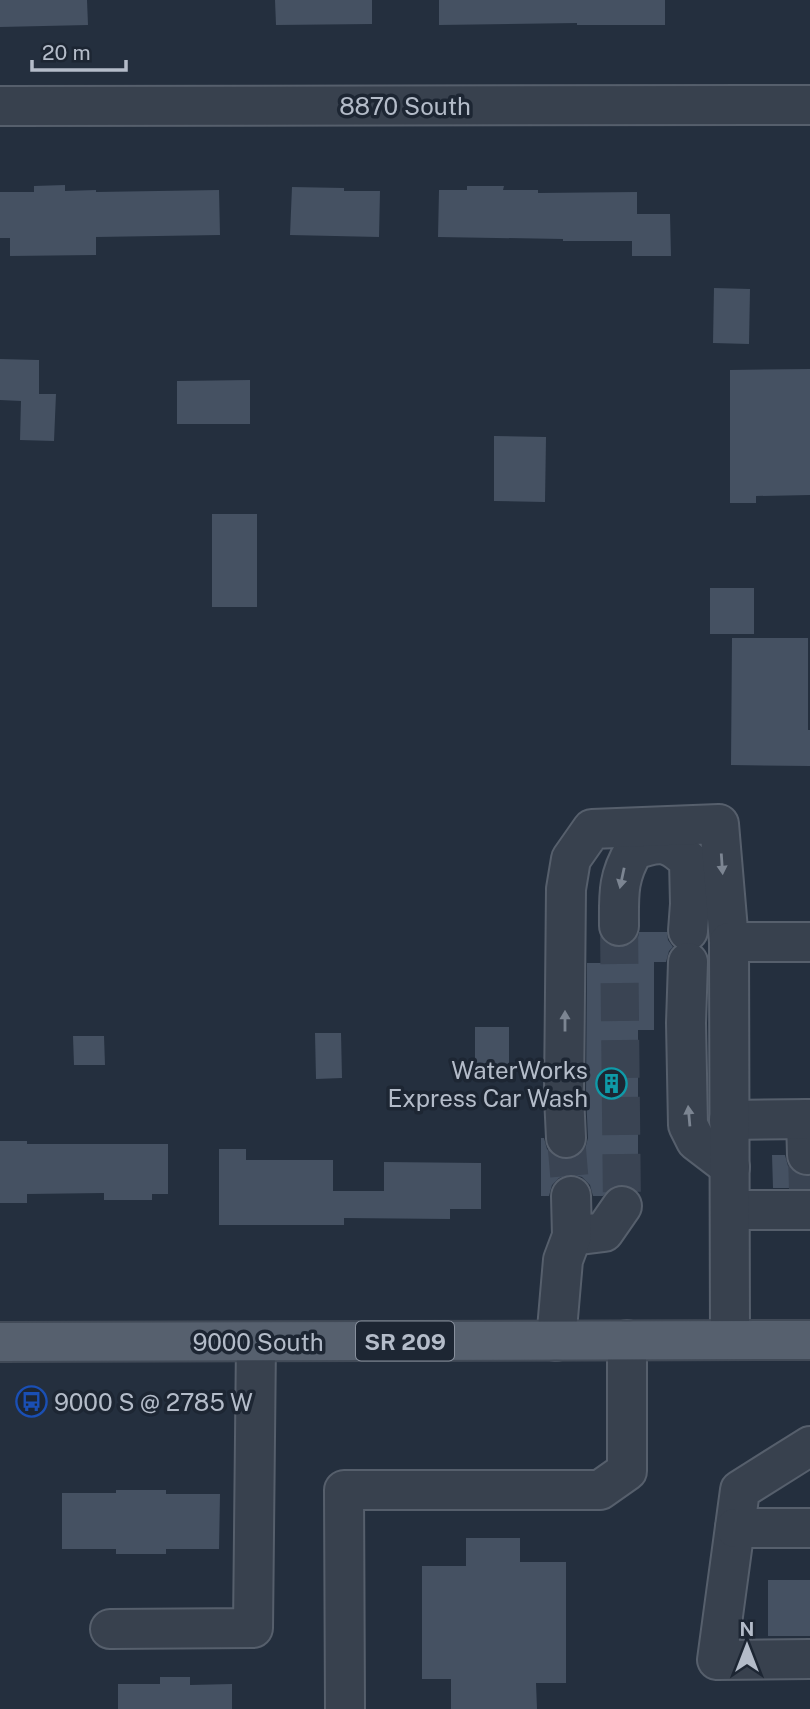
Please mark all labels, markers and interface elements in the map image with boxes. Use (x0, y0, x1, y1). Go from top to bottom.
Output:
scale bar (32, 28, 126, 72)
text: 20 m (42, 40, 91, 65)
street label: 8870 South (339, 92, 471, 120)
one-way arrow (717, 853, 728, 875)
one-way arrow (616, 867, 627, 889)
one-way arrow (559, 1010, 571, 1032)
place label: WaterWorks Express Car Wash (388, 1056, 588, 1112)
building icon: WaterWorks Express Car Wash (594, 1067, 628, 1101)
one-way arrow (683, 1105, 694, 1127)
road number: SR 209 (356, 1322, 454, 1360)
street label: 9000 South (192, 1328, 324, 1356)
bus stop icon: 9000 S @ 2785 W (14, 1385, 48, 1419)
place label: 9000 S @ 2785 W (54, 1388, 253, 1416)
north arrow (712, 1611, 782, 1681)
text: N (740, 1618, 754, 1640)

